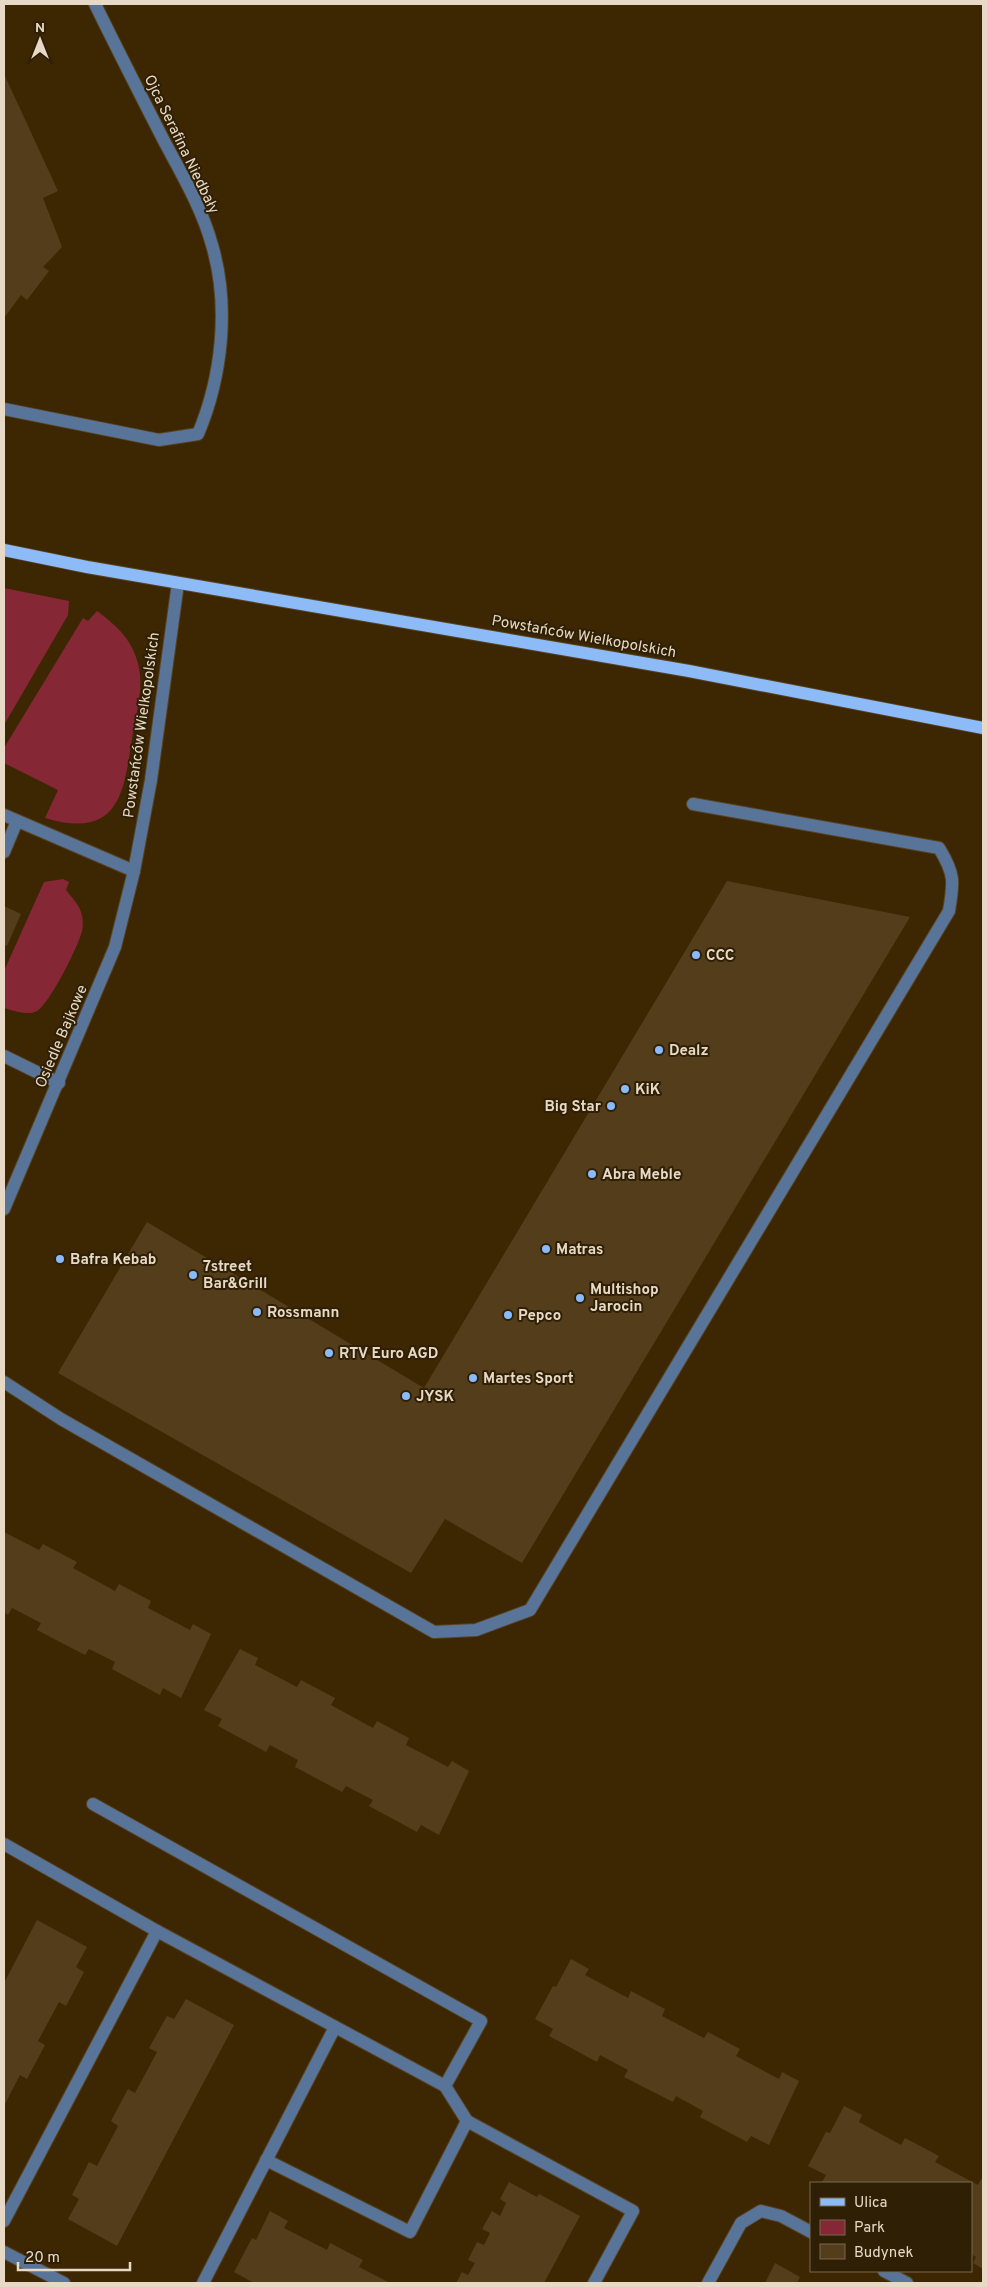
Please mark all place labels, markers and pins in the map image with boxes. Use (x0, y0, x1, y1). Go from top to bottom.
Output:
place label: CCC (706, 947, 734, 966)
marker: CCC (690, 949, 702, 961)
place label: Dealz (669, 1042, 709, 1061)
marker: Dealz (653, 1044, 665, 1056)
place label: KiK (635, 1081, 661, 1100)
marker: KiK (619, 1083, 631, 1095)
place label: Big Star (544, 1098, 602, 1117)
marker: Big Star (605, 1100, 617, 1112)
place label: Abra Meble (602, 1166, 681, 1185)
marker: Abra Meble (586, 1168, 598, 1180)
place label: Matras (556, 1241, 603, 1260)
marker: Matras (540, 1243, 552, 1255)
place label: Bafra Kebab (70, 1251, 157, 1270)
marker: Bafra Kebab (54, 1253, 66, 1265)
place label: 7street Bar&Grill (203, 1258, 267, 1294)
marker: 7street Bar&Grill (187, 1269, 199, 1281)
place label: Multishop Jarocin (590, 1281, 659, 1317)
marker: Multishop Jarocin (574, 1292, 586, 1304)
place label: Rossmann (267, 1304, 339, 1323)
marker: Rossmann (251, 1306, 263, 1318)
place label: Pepco (518, 1307, 561, 1326)
marker: Pepco (502, 1309, 514, 1321)
place label: RTV Euro AGD (339, 1345, 438, 1364)
marker: RTV Euro AGD (323, 1347, 335, 1359)
place label: Martes Sport (483, 1370, 574, 1389)
marker: Martes Sport (467, 1372, 479, 1384)
place label: JYSK (416, 1388, 455, 1407)
marker: JYSK (400, 1390, 412, 1402)

